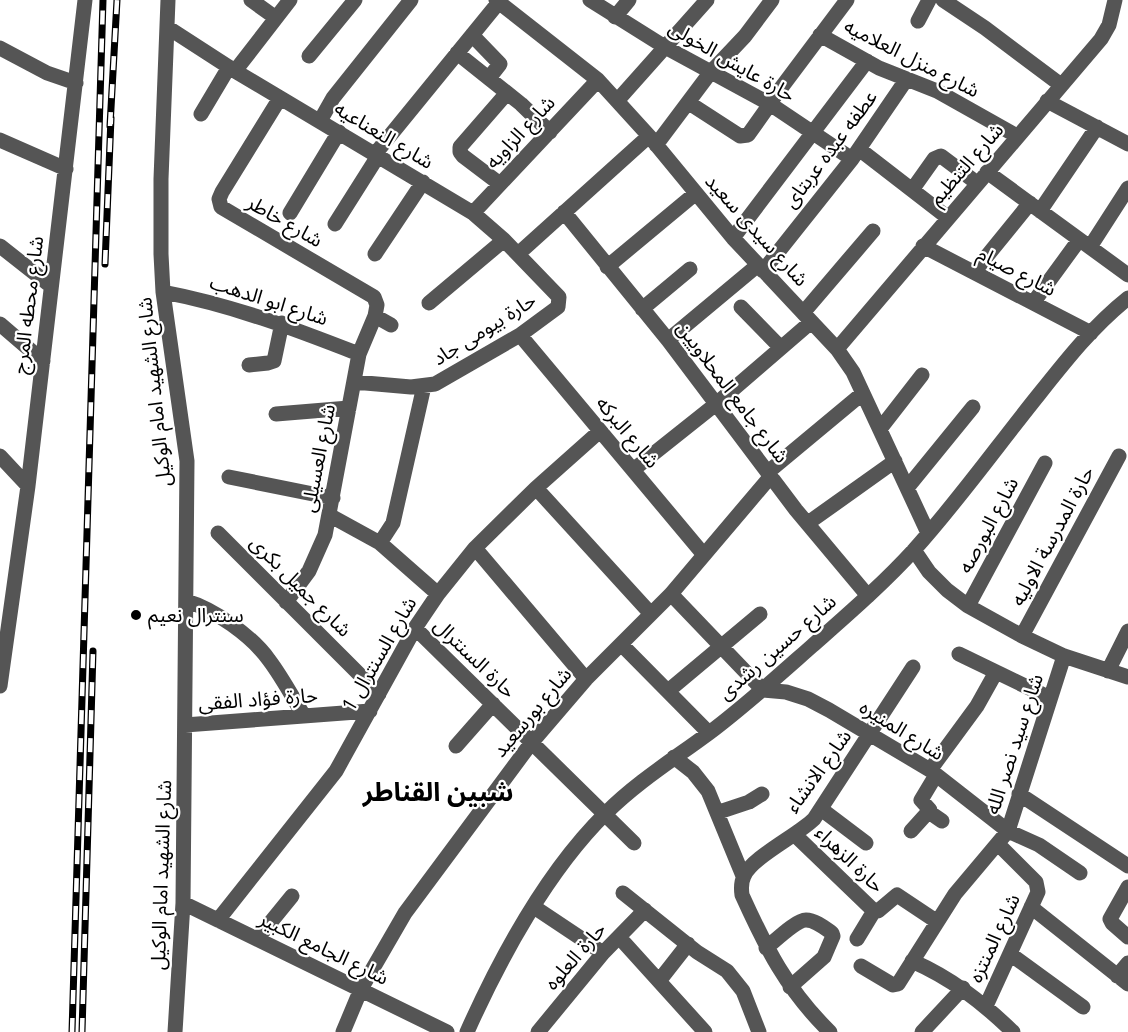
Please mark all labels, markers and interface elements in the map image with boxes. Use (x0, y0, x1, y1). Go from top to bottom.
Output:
street label: شارع منزل العلاميه (839, 12, 985, 105)
street label: حارة عايش الخولى (664, 13, 800, 108)
street label: عطفه عبده عربتاى (776, 84, 883, 213)
street label: شارع الزاويه (479, 89, 562, 175)
street label: شارع النعناعيه (329, 94, 439, 177)
street label: شارع التنظيم (922, 117, 1011, 212)
street label: شارع سيدى سعيد (698, 168, 815, 293)
street label: شارع خاطر (241, 188, 328, 255)
street label: شارع محطه المرج (6, 234, 51, 376)
street label: شارع صيام (972, 239, 1061, 304)
street label: شارع ابو الدهب (206, 268, 332, 333)
street label: حارة بيومى جاد (427, 286, 541, 371)
street label: شارع الشهيد امام الوكيل (130, 296, 179, 488)
street label: شارع جامع المحلاويين (669, 315, 796, 469)
street label: شارع البركه (589, 390, 666, 475)
street label: شارع العسيلى (294, 401, 343, 515)
street label: حارة المدرسة الاوليه (1003, 461, 1100, 610)
street label: شارع البورصه (951, 472, 1026, 578)
street label: شارع جميل بكرى (243, 529, 358, 644)
street label: شارع حسين رشدى (712, 588, 843, 707)
street label: شارع السنترال 1 (335, 591, 424, 717)
place label: سنترال نعيم (148, 601, 244, 630)
marker: سنترال نعيم (129, 608, 143, 622)
street label: حارة السنترال (428, 612, 522, 704)
street label: شارع بورسعيد (486, 661, 579, 764)
street label: شارع سيد نصر الله (978, 670, 1051, 818)
street label: حارة فؤاد الفقى (197, 681, 319, 716)
street label: شارع المنيره (854, 693, 950, 768)
street label: شارع الانشاء (778, 724, 859, 819)
district label: شبين القناطر (362, 773, 513, 809)
street label: شارع الشهيد امام الوكيل (144, 779, 179, 971)
street label: حارة الزهراء (810, 819, 891, 898)
street label: شارع المنتزه (961, 889, 1028, 988)
street label: شارع الجامع الكبير (253, 904, 394, 992)
street label: حارة العلوه (538, 916, 611, 995)

